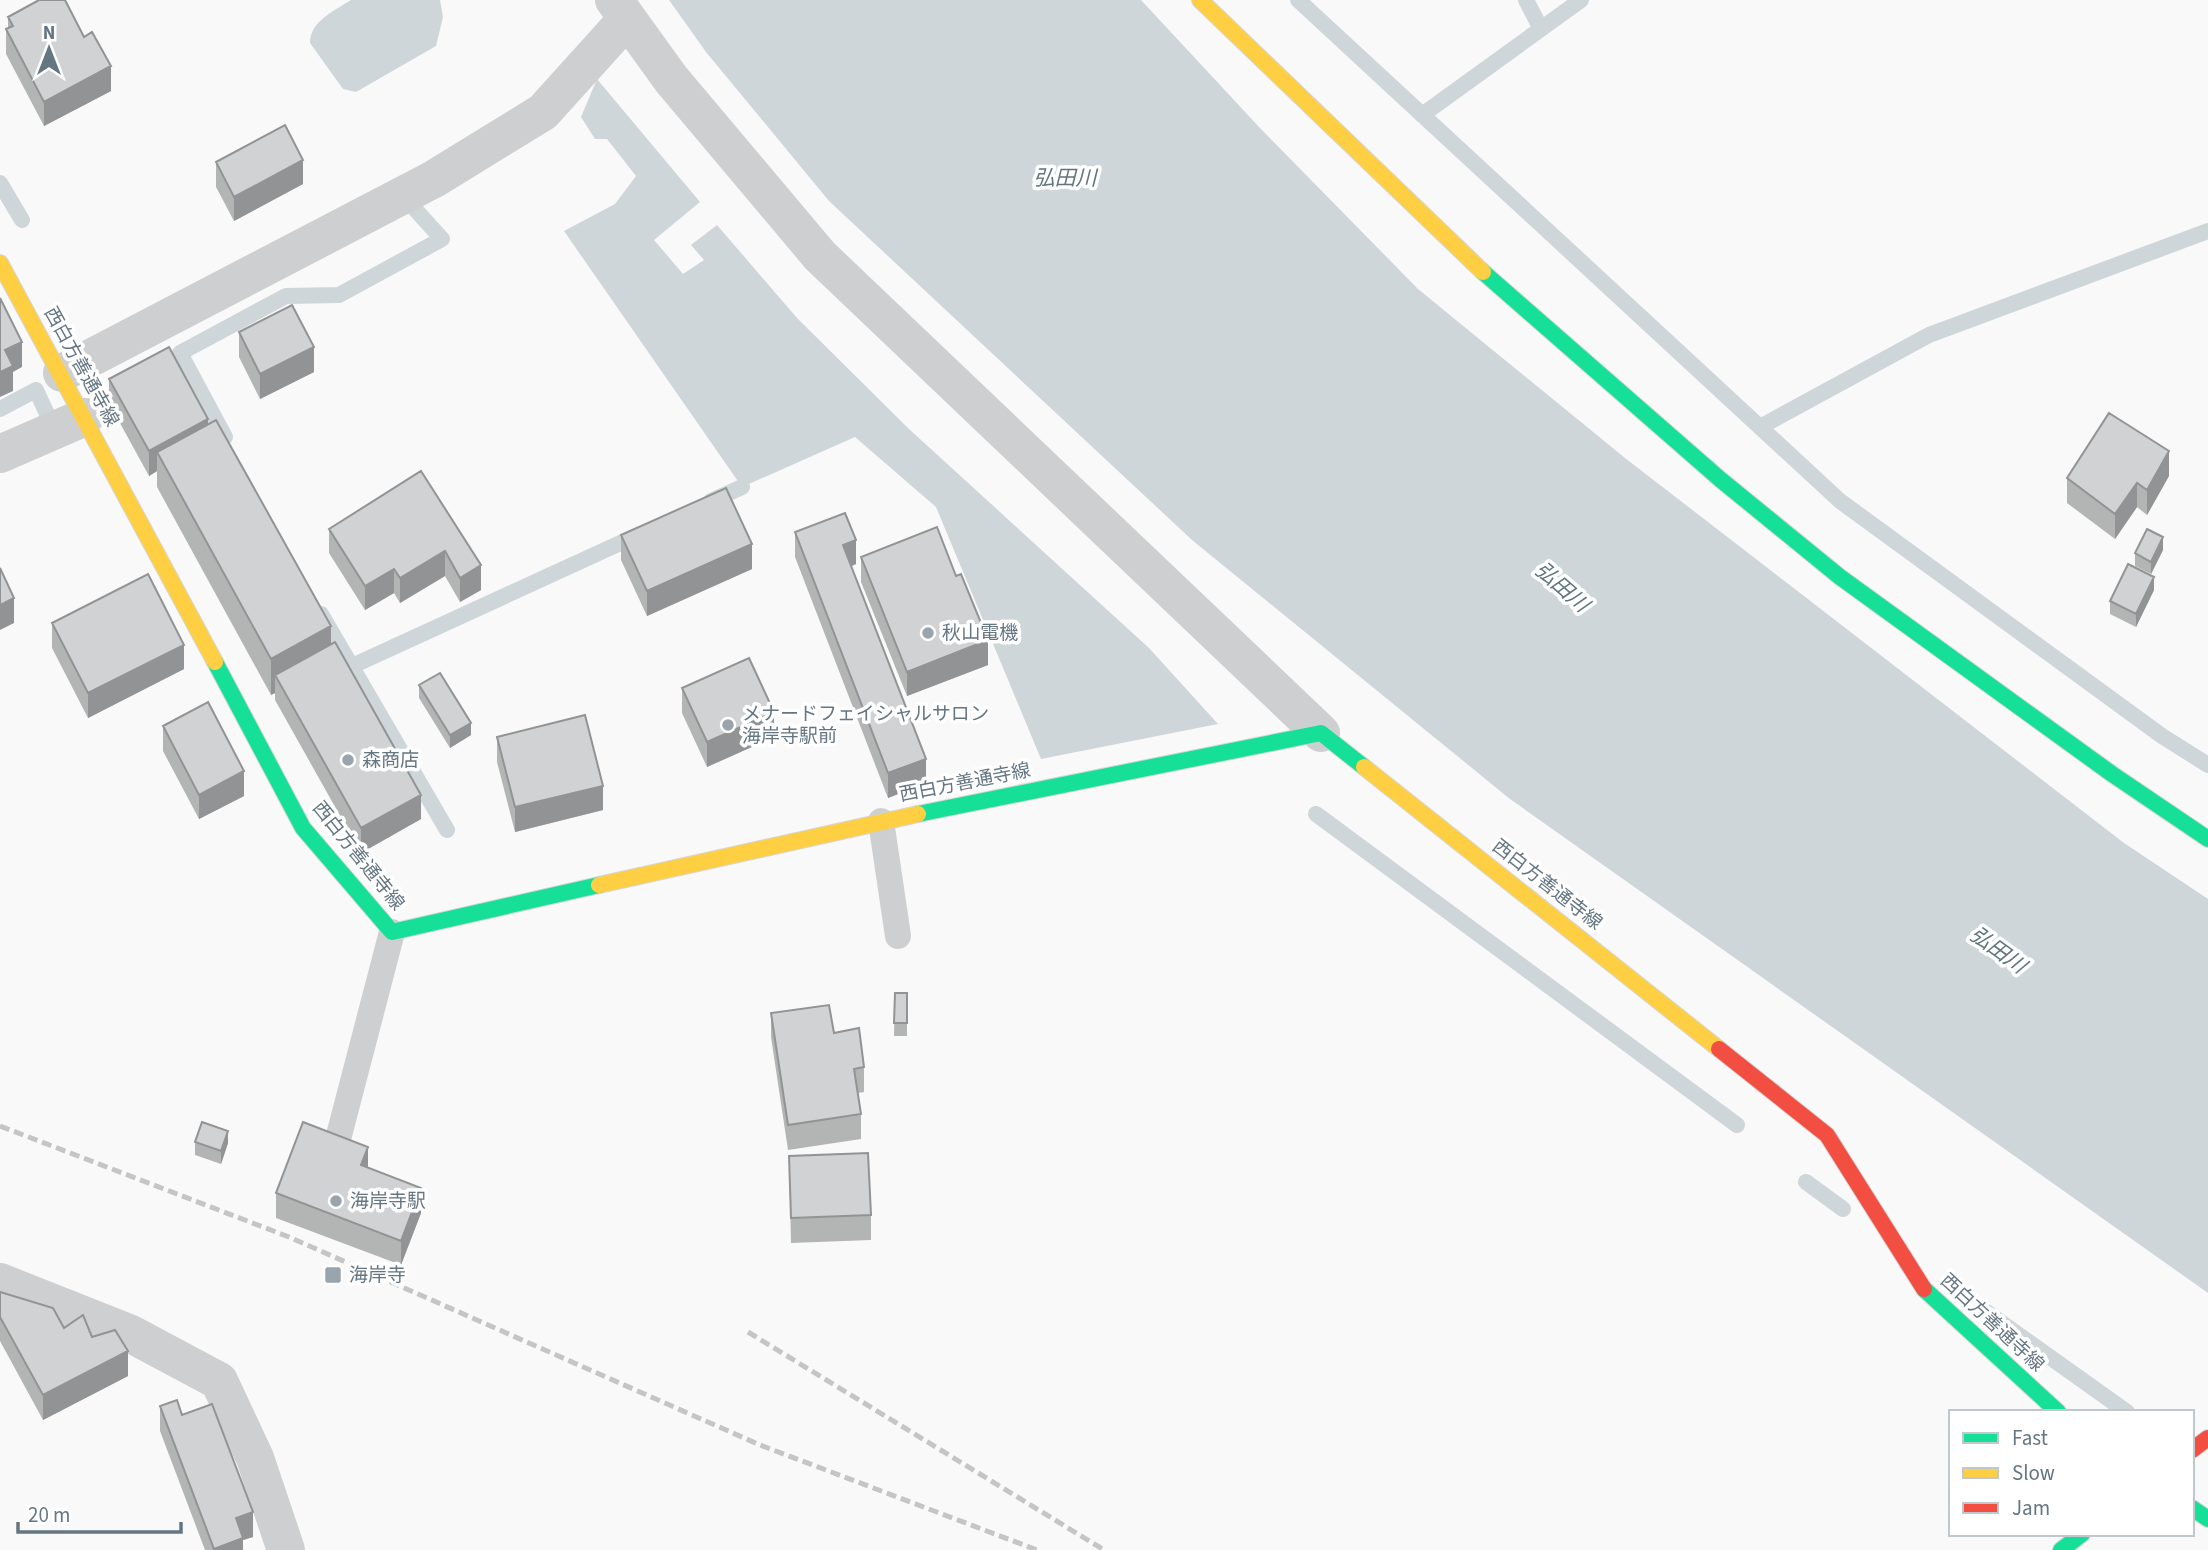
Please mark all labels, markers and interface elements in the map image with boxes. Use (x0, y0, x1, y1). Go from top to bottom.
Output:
north arrow (14, 14, 84, 84)
text: N (43, 20, 55, 47)
water label: 弘田川 (1034, 163, 1098, 193)
street label: 西白方善通寺線 (37, 302, 125, 432)
water label: 弘田川 (1528, 555, 1597, 620)
place label: 秋山電機 (942, 620, 1018, 647)
marker: 秋山電機 (920, 625, 936, 641)
place label: メナードフェイシャルサロン 海岸寺駅前 (742, 701, 989, 750)
marker: メナードフェイシャルサロン 海岸寺駅前 (720, 717, 736, 733)
place label: 森商店 (362, 747, 419, 774)
marker: 森商店 (340, 752, 356, 768)
street label: 西白方善通寺線 (897, 757, 1033, 809)
street label: 西白方善通寺線 (306, 796, 410, 916)
street label: 西白方善通寺線 (1486, 833, 1608, 937)
water label: 弘田川 (1964, 919, 2034, 982)
place label: 海岸寺駅 (350, 1188, 426, 1215)
marker: 海岸寺駅 (328, 1193, 344, 1209)
place label: 海岸寺 (349, 1262, 406, 1289)
marker: 海岸寺 (323, 1265, 343, 1285)
street label: 西白方善通寺線 (1934, 1268, 2050, 1378)
legend (1949, 1410, 2194, 1536)
text: Fast (2012, 1423, 2048, 1453)
text: Slow (2012, 1458, 2055, 1488)
scale bar (18, 1490, 180, 1534)
text: Jam (2012, 1493, 2050, 1523)
text: 20 m (28, 1500, 70, 1530)

